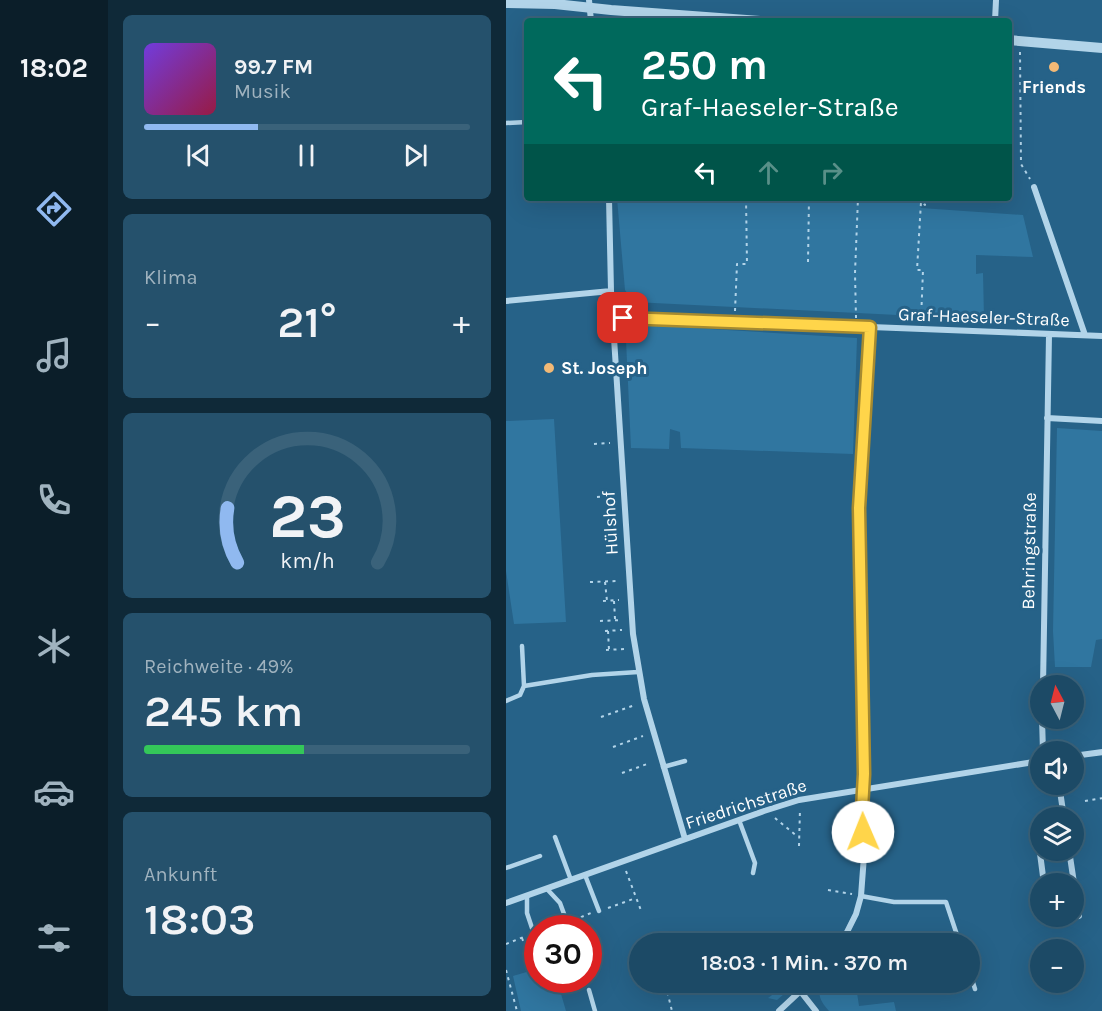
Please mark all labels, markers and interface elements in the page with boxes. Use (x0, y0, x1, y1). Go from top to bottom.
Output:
text: 250 m (641, 40, 768, 90)
icon: left (542, 42, 620, 120)
text: 18:02 (20, 52, 88, 84)
text: 99.7 FM (234, 54, 313, 80)
marker: Friends (1047, 60, 1061, 74)
place label: Friends (1022, 76, 1086, 98)
text: Musik (234, 80, 291, 103)
text: Graf-Haeseler-Straße (641, 91, 899, 123)
icon: previous (182, 139, 215, 172)
icon: pause (290, 139, 323, 172)
icon: next (399, 139, 432, 172)
icon: left (689, 156, 722, 189)
icon: ahead (752, 156, 785, 189)
icon: right (815, 156, 848, 189)
icon: directions (33, 188, 75, 230)
text: Klima (144, 266, 197, 289)
pin (597, 292, 648, 343)
text: 21° (277, 296, 337, 348)
icon: arrive (606, 301, 639, 334)
text: − (144, 303, 161, 341)
text: + (453, 303, 470, 341)
street label: Graf-Haeseler-Straße (898, 303, 1070, 331)
icon: music (33, 334, 75, 376)
place label: St. Joseph (561, 357, 647, 379)
marker: St. Joseph (542, 361, 556, 375)
icon: phone (33, 479, 75, 521)
text: 23 (269, 480, 345, 553)
street label: Hülshof (597, 489, 623, 556)
street label: Behringstraße (1017, 492, 1041, 610)
text: km/h (280, 548, 334, 573)
icon: climate (33, 625, 75, 667)
text: Reichweite · 49% (144, 655, 294, 678)
north arrow (1030, 675, 1084, 729)
map controls (1030, 675, 1084, 993)
text: 245 km (144, 685, 303, 737)
button: sound (1030, 741, 1084, 795)
icon: car (33, 771, 75, 813)
street label: Friedrichstraße (683, 774, 809, 834)
position arrow (831, 800, 895, 864)
button: layers (1030, 807, 1084, 861)
text: Ankunft (144, 863, 217, 886)
button: + (1030, 873, 1084, 927)
text: 18:03 (144, 893, 256, 945)
speed limit sign: 30 (524, 915, 602, 993)
icon: filters (33, 917, 75, 959)
button: − (1030, 939, 1084, 993)
text: 18:03 · 1 Min. · 370 m (701, 950, 908, 976)

